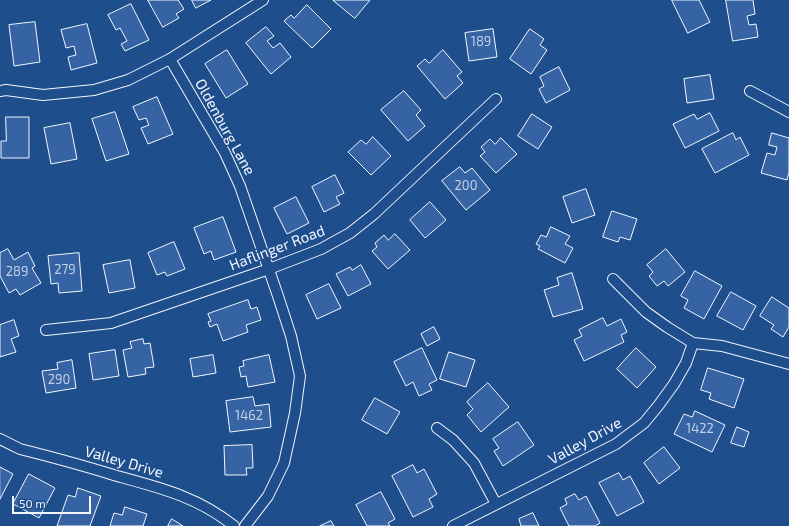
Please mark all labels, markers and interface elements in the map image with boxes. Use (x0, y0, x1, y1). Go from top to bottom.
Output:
house number: 189 (471, 34, 491, 50)
street label: Oldenburg Lane (191, 76, 259, 178)
house number: 200 (455, 178, 477, 194)
street label: Haflinger Road (227, 222, 327, 274)
house number: 279 (54, 262, 76, 278)
house number: 289 (6, 264, 28, 280)
house number: 290 (48, 372, 70, 388)
house number: 1462 (235, 408, 263, 424)
street label: Valley Drive (545, 414, 625, 468)
house number: 1422 (686, 421, 714, 437)
street label: Valley Drive (83, 442, 165, 482)
scale bar (14, 488, 93, 514)
text: 50 m (19, 496, 46, 510)

